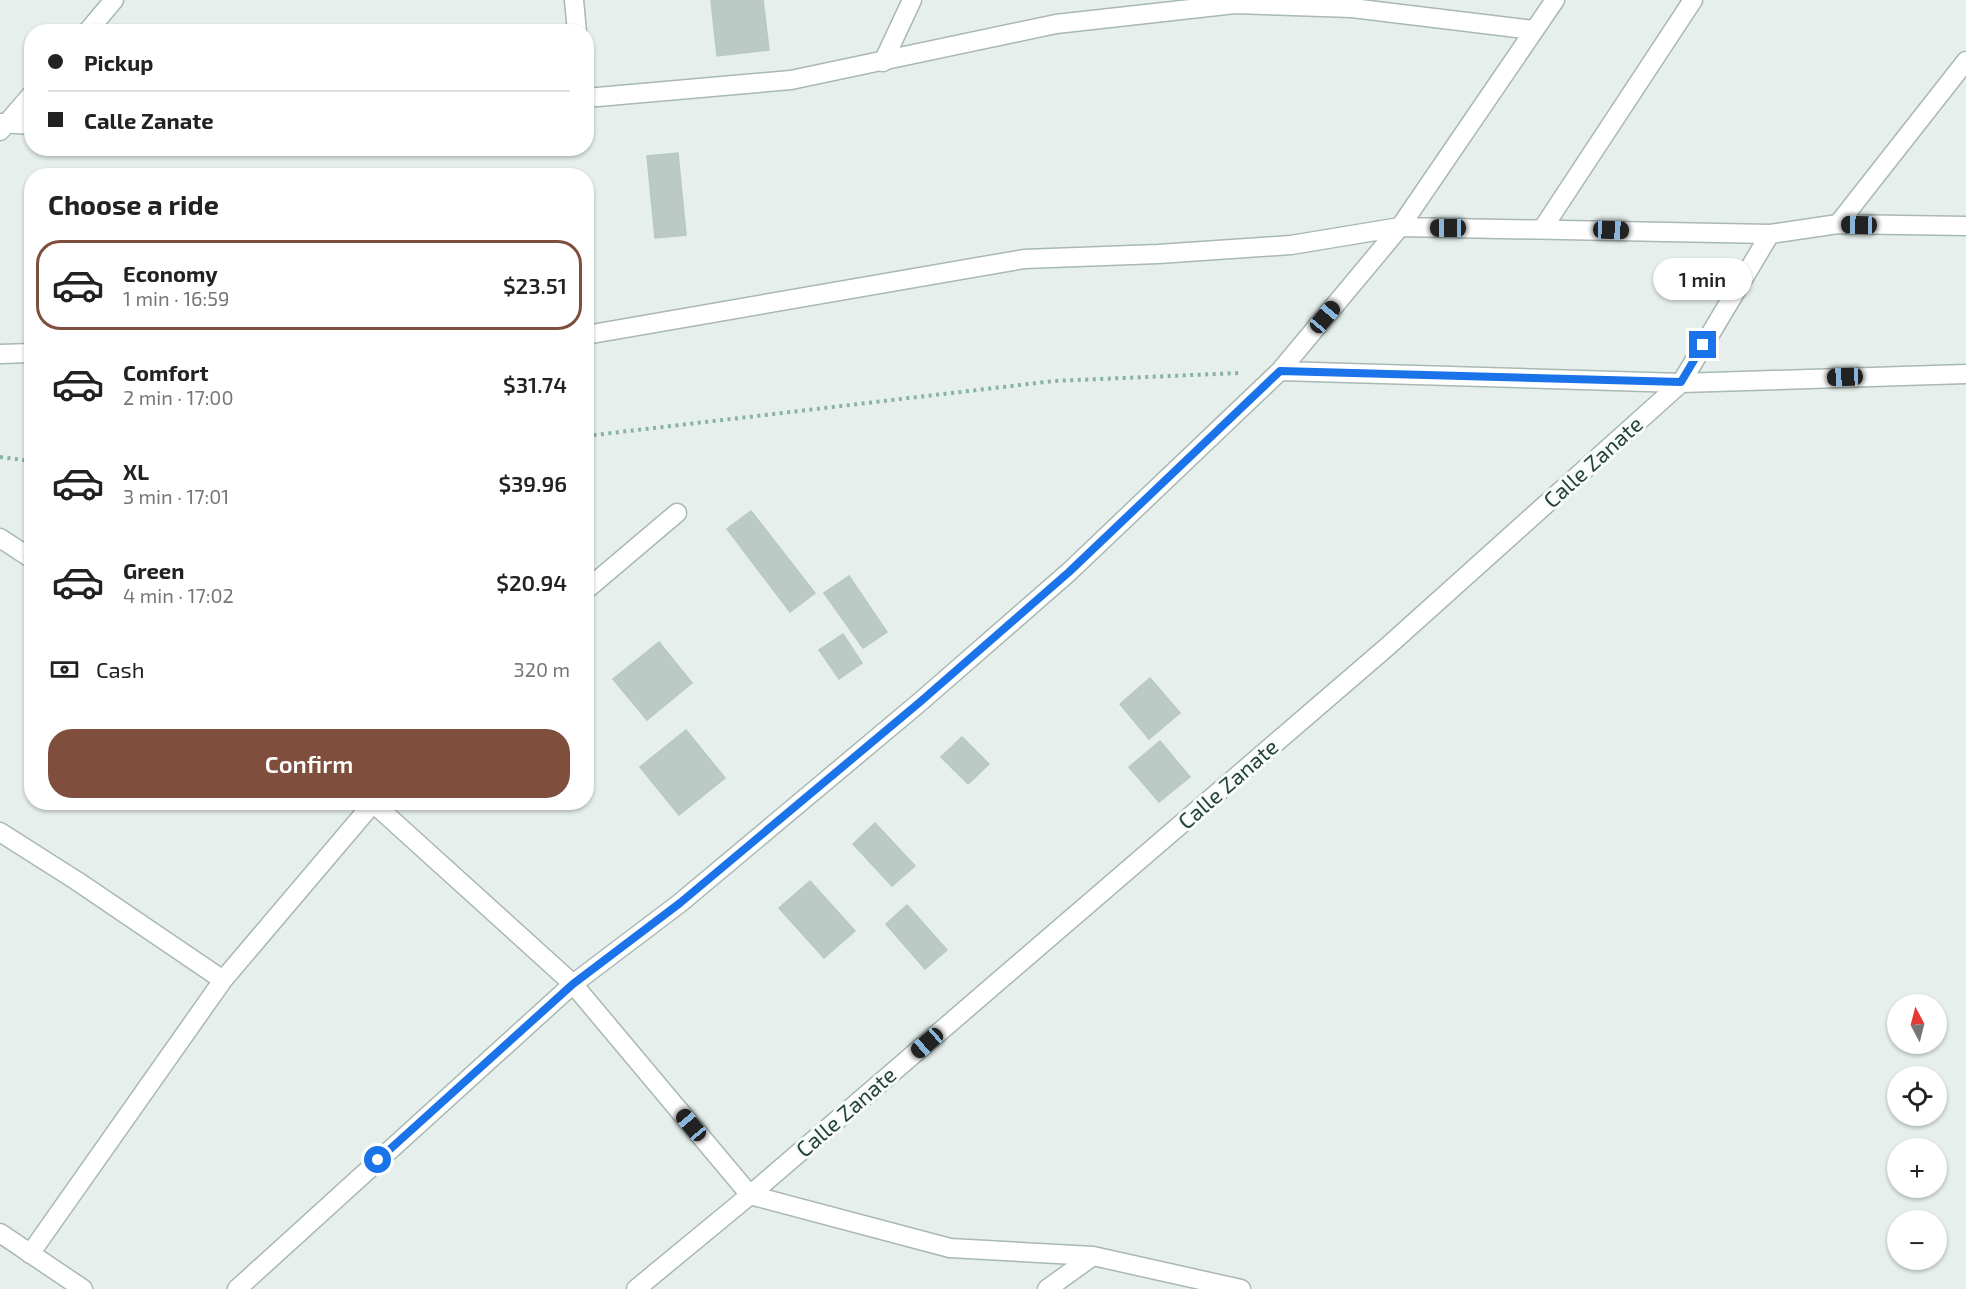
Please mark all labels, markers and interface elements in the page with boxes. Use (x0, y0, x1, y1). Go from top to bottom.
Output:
text: Pickup (84, 49, 153, 75)
text: Calle Zanate (84, 107, 214, 133)
text: Choose a ride (48, 188, 219, 220)
car (1841, 216, 1877, 234)
car (1430, 219, 1466, 237)
car (1593, 220, 1629, 240)
icon: car (51, 258, 105, 312)
callout: 1 min (1654, 258, 1752, 300)
text: Economy (123, 260, 218, 286)
text: 1 min (1679, 267, 1726, 291)
text: $23.51 (503, 272, 567, 298)
text: 1 min · 16:59 (123, 286, 229, 310)
car (1307, 297, 1343, 337)
route end (1689, 331, 1716, 358)
icon: car (51, 357, 105, 411)
text: Comfort (123, 359, 208, 385)
car (1827, 367, 1863, 387)
text: $31.74 (503, 371, 567, 397)
text: 2 min · 17:00 (123, 385, 233, 409)
street label: Calle Zanate (1538, 410, 1647, 512)
icon: car (51, 456, 105, 510)
text: XL (123, 458, 149, 484)
text: $39.96 (498, 470, 567, 496)
text: 3 min · 17:01 (123, 484, 229, 508)
icon: car (51, 555, 105, 609)
text: Green (123, 557, 185, 583)
text: $20.94 (496, 569, 567, 595)
text: 4 min · 17:02 (123, 583, 234, 607)
icon: cash (48, 653, 81, 686)
text: Cash (96, 656, 145, 682)
text: 320 m (514, 657, 570, 681)
button: Confirm (48, 729, 570, 798)
street label: Calle Zanate (1172, 733, 1283, 834)
north arrow (1887, 994, 1947, 1054)
map controls (1887, 994, 1947, 1270)
car (908, 1024, 946, 1062)
street label: Calle Zanate (790, 1061, 901, 1162)
button: locate (1887, 1066, 1947, 1126)
car (673, 1105, 709, 1145)
button: + (1887, 1138, 1947, 1198)
route start (364, 1146, 391, 1173)
button: − (1887, 1210, 1947, 1270)

